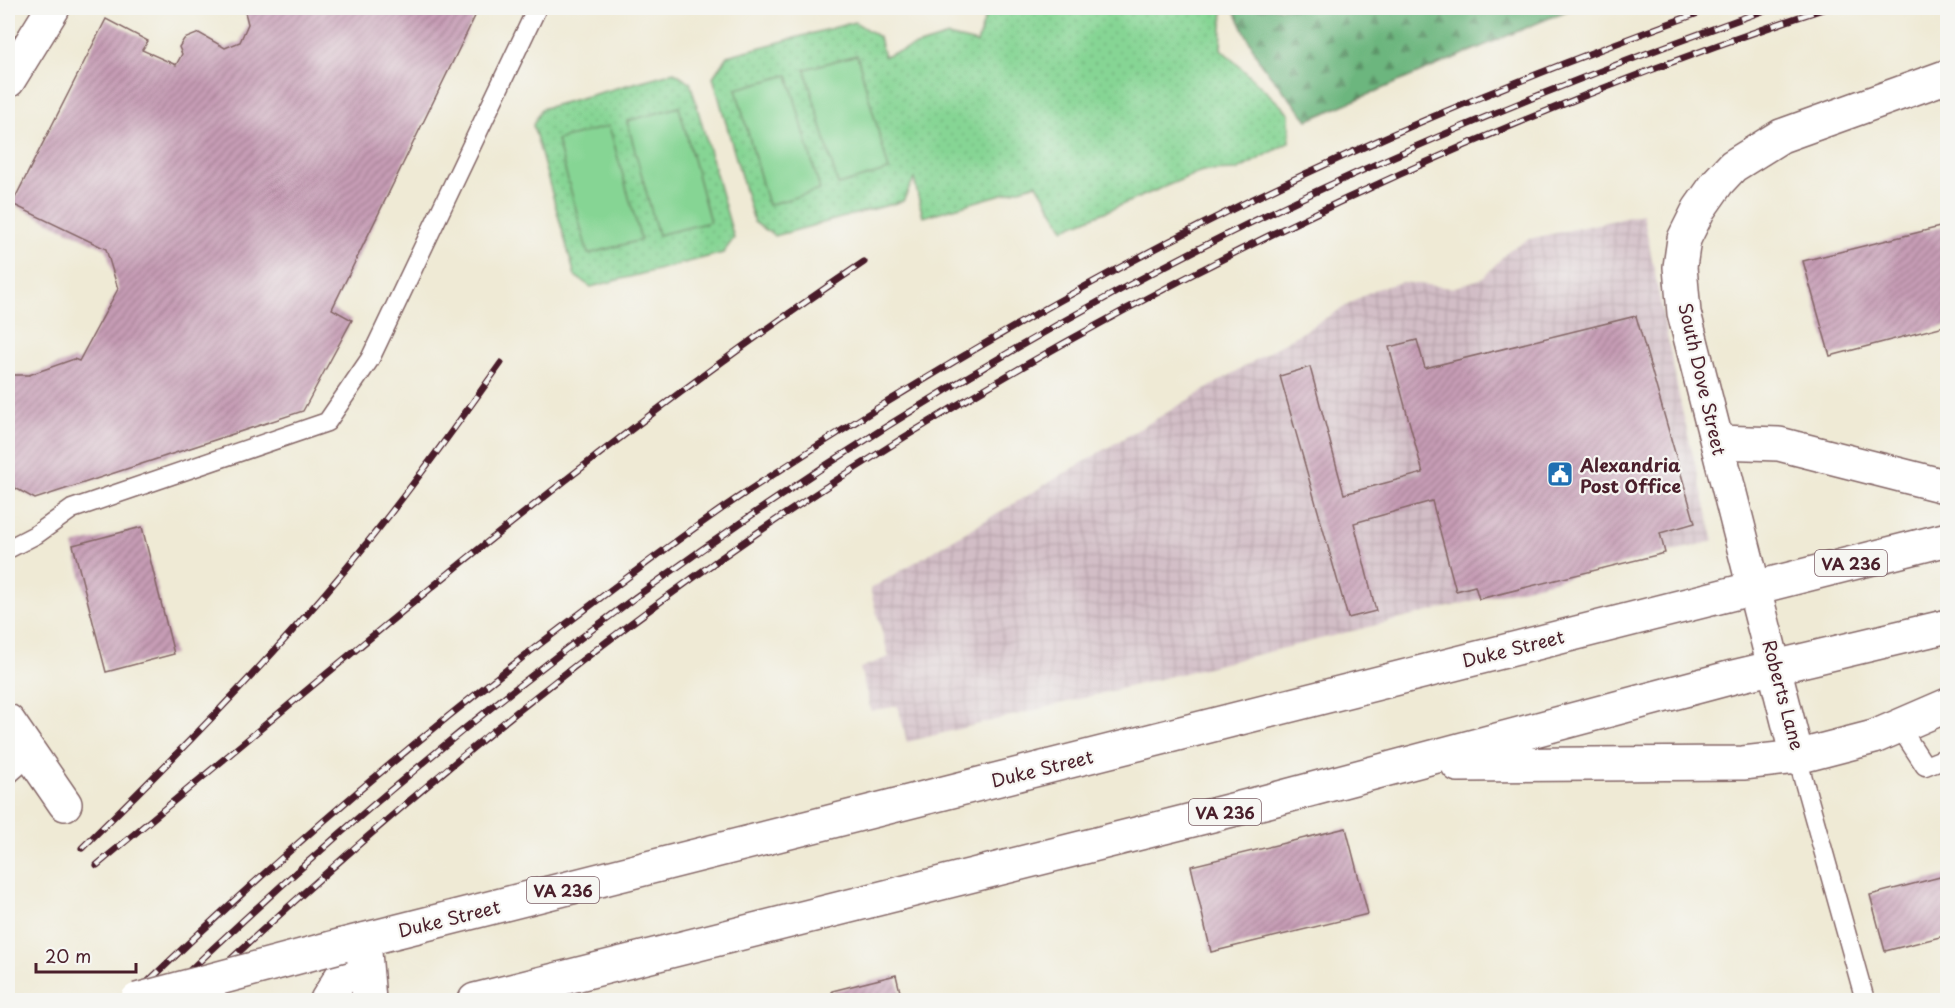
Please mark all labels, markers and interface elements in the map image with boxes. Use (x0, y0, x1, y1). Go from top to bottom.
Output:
street label: South Dove Street (1672, 300, 1734, 458)
place label: Alexandria Post Office (1579, 451, 1681, 499)
public building icon: Alexandria Post Office (1545, 459, 1575, 489)
road number: VA 236 (1815, 550, 1887, 576)
street label: Duke Street (1459, 622, 1567, 674)
street label: Roberts Lane (1756, 637, 1812, 753)
street label: Duke Street (988, 742, 1096, 794)
road number: VA 236 (1189, 799, 1261, 825)
road number: VA 236 (527, 877, 599, 903)
street label: Duke Street (395, 892, 503, 944)
scale bar (36, 936, 136, 974)
text: 20 m (45, 942, 91, 969)

